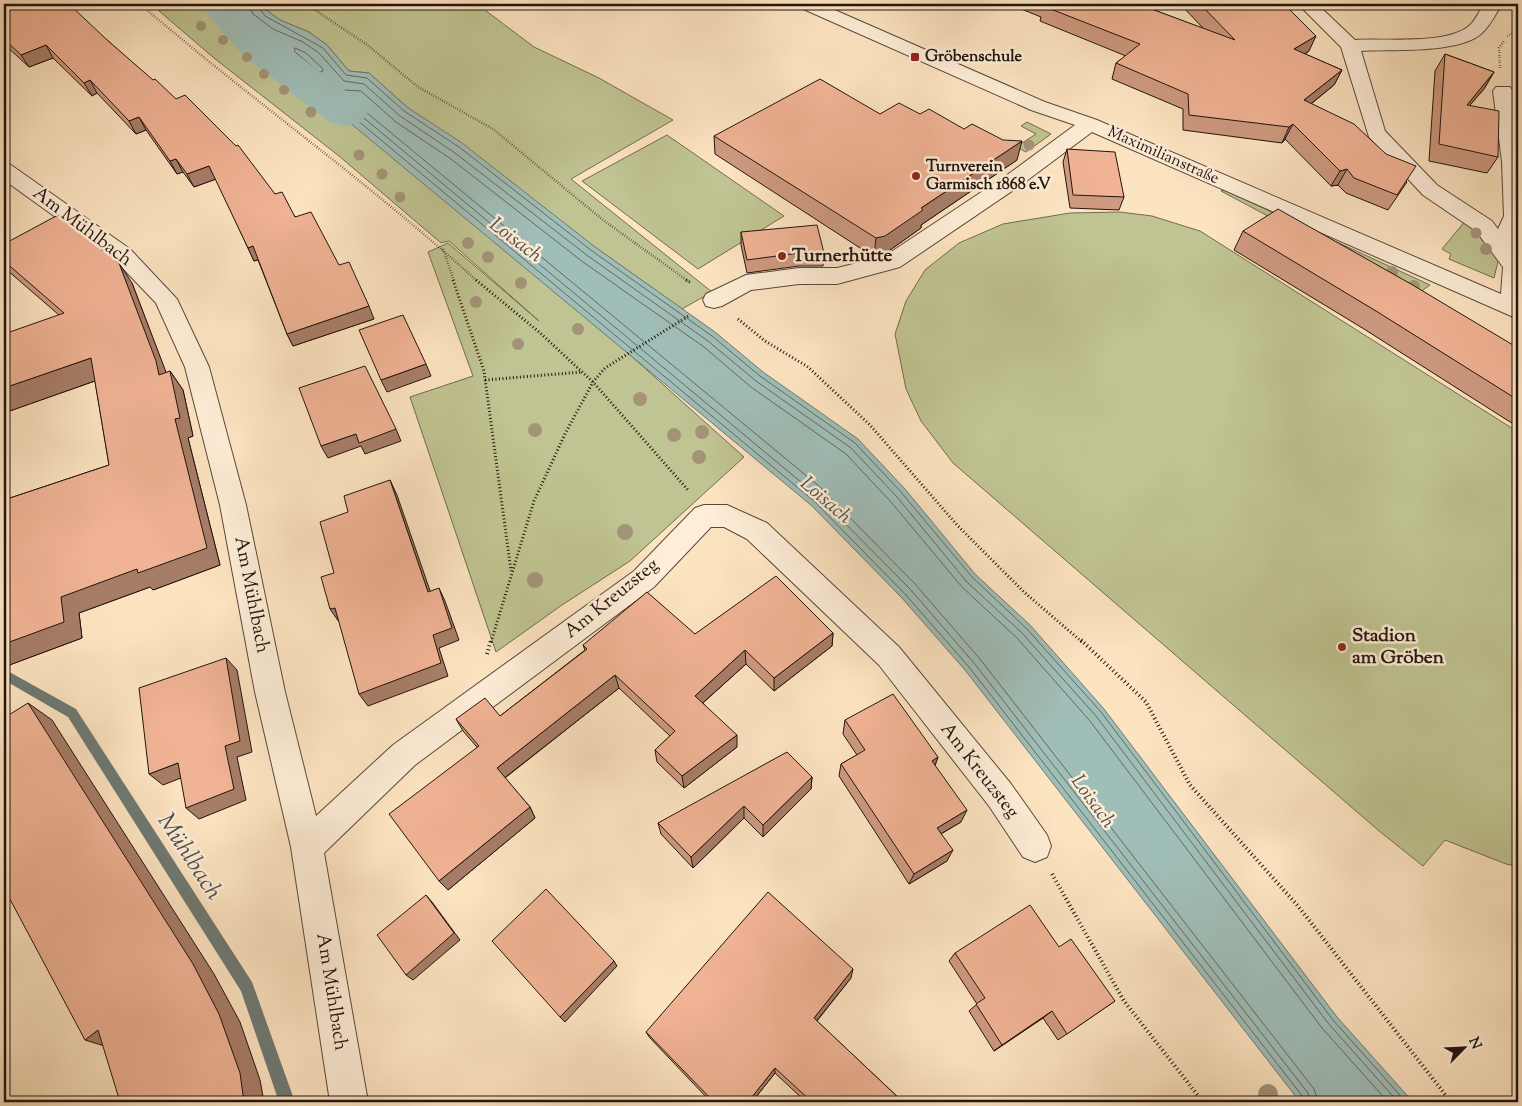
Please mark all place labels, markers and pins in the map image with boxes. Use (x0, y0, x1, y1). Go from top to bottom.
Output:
place label: Gröbenschule (925, 46, 1023, 69)
marker: Gröbenschule (909, 51, 921, 63)
place label: Turnverein Garmisch 1868 e.V (926, 156, 1051, 197)
marker: Turnverein Garmisch 1868 e.V (910, 170, 922, 182)
place label: Turnerhütte (792, 243, 893, 270)
marker: Turnerhütte (776, 250, 788, 262)
place label: Stadion am Gröben (1352, 623, 1445, 672)
marker: Stadion am Gröben (1336, 641, 1348, 653)

